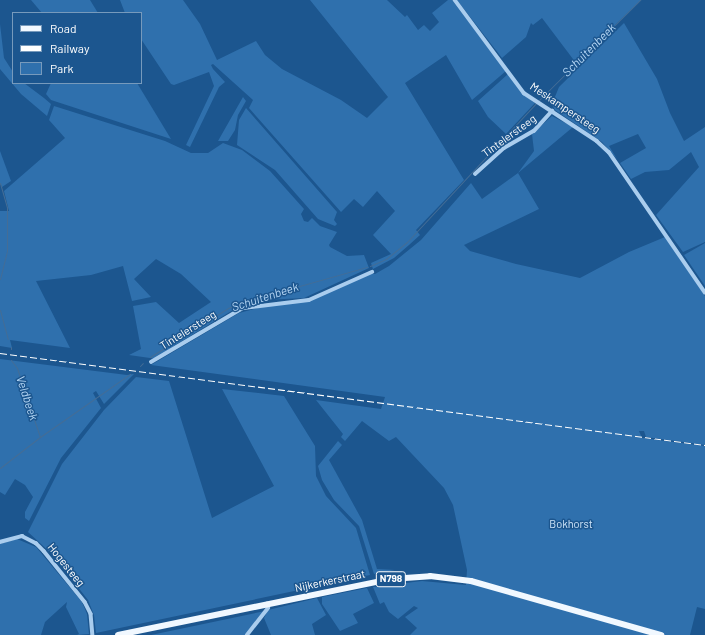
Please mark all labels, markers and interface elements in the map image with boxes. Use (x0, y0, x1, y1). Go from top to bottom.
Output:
legend (12, 12, 142, 84)
water label: Schuitenbeek (559, 20, 619, 80)
text: Road (50, 21, 77, 35)
text: Railway (50, 41, 89, 55)
text: Park (50, 61, 74, 75)
street label: Meskampersteeg (527, 80, 603, 136)
street label: Tintelersteeg (479, 112, 539, 160)
water label: Schuitenbeek (230, 279, 300, 315)
street label: Tintelersteeg (158, 308, 218, 352)
water label: Veldbeek (13, 374, 41, 422)
park label: Bokhorst (549, 517, 593, 531)
street label: Hogesteeg (45, 541, 87, 589)
street label: Nijkerkerstraat (294, 567, 366, 595)
road number: N798 (375, 571, 407, 587)

